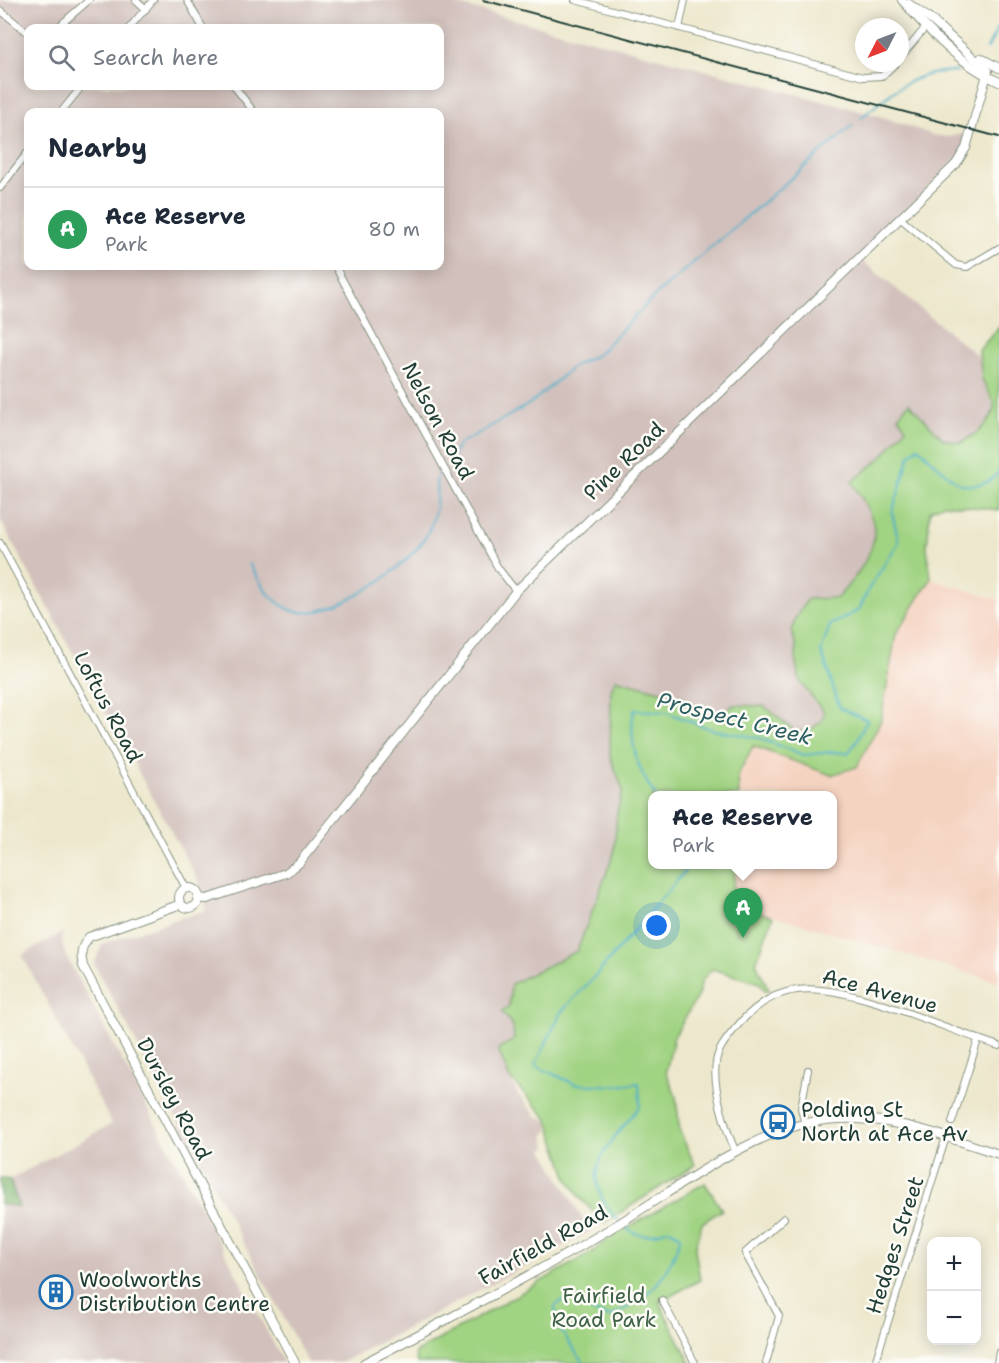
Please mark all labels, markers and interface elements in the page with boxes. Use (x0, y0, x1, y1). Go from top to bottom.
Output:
north arrow (855, 18, 909, 72)
search box (24, 24, 444, 90)
icon: search (45, 41, 78, 74)
text: Search here (93, 43, 219, 72)
text: Nearby (48, 130, 147, 165)
text: Ace Reserve (105, 202, 246, 231)
text: A (60, 216, 75, 242)
text: 80 m (368, 216, 420, 242)
text: Park (105, 231, 148, 257)
street label: Nelson Road (395, 357, 481, 485)
street label: Pine Road (577, 415, 671, 507)
street label: Loftus Road (67, 647, 149, 767)
water label: Prospect Creek (654, 685, 816, 752)
popup (648, 791, 837, 869)
text: Ace Reserve (672, 803, 813, 832)
text: Park (672, 832, 715, 858)
pin: A (724, 888, 762, 938)
your location (642, 911, 671, 940)
street label: Ace Avenue (819, 962, 941, 1020)
street label: Dursley Road (130, 1033, 218, 1165)
place label: Polding St North at Ace Av (801, 1096, 968, 1148)
bus stop icon: Polding St North at Ace Av (760, 1104, 796, 1140)
street label: Hedges Street (860, 1172, 930, 1318)
street label: Fairfield Road (474, 1198, 612, 1292)
map controls (927, 1237, 981, 1345)
button: + (927, 1237, 981, 1291)
place label: Woolworths Distribution Centre (79, 1266, 270, 1318)
building icon: Woolworths Distribution Centre (38, 1274, 74, 1310)
park label: Fairfield Road Park (552, 1282, 656, 1334)
button: − (927, 1291, 981, 1345)

